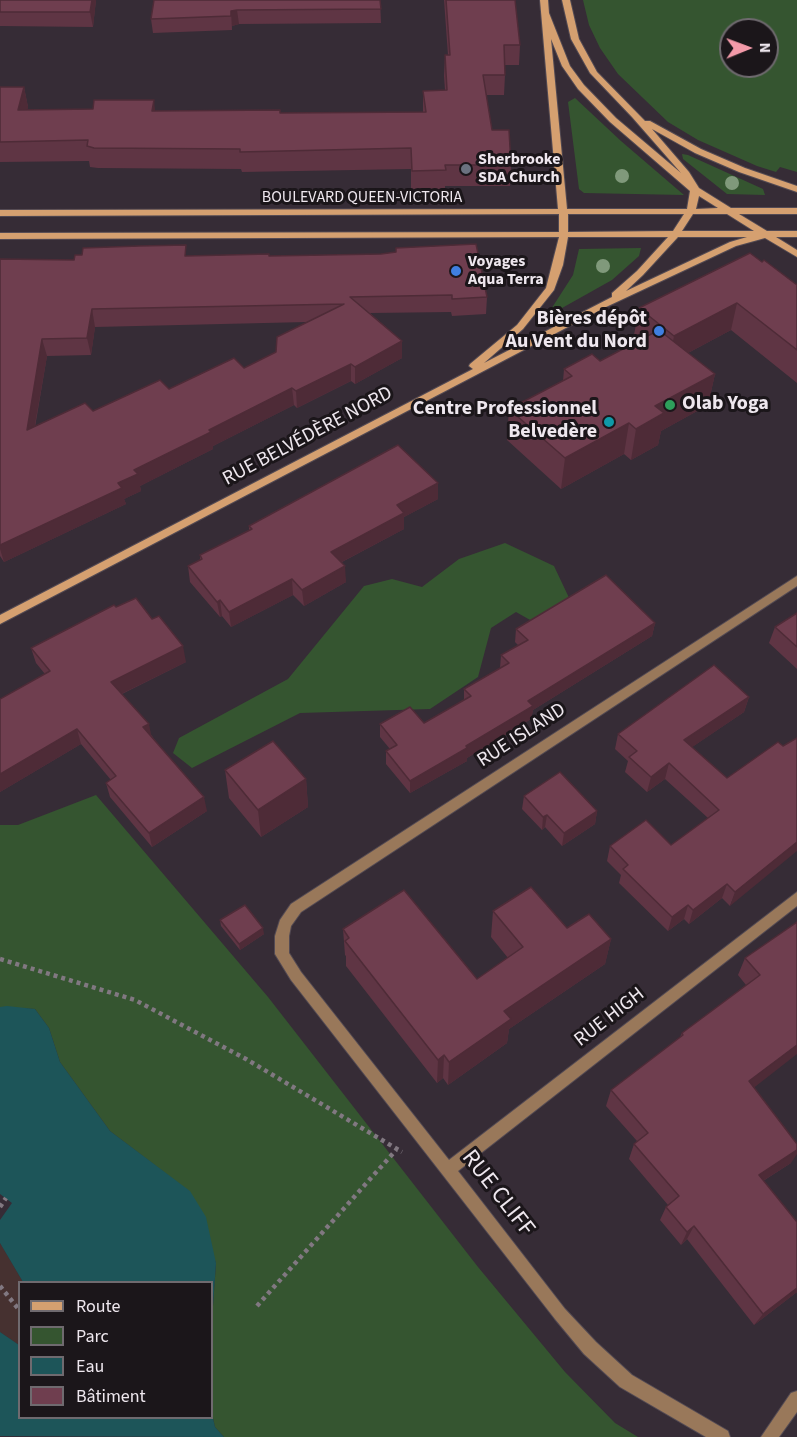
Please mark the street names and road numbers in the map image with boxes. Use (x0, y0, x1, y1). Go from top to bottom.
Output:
street label: BOULEVARD QUEEN-VICTORIA (262, 188, 462, 208)
street label: RUE BELVÉDÈRE NORD (219, 382, 397, 492)
street label: RUE ISLAND (473, 699, 571, 773)
street label: RUE HIGH (570, 983, 650, 1053)
street label: RUE CLIFF (454, 1145, 540, 1243)

